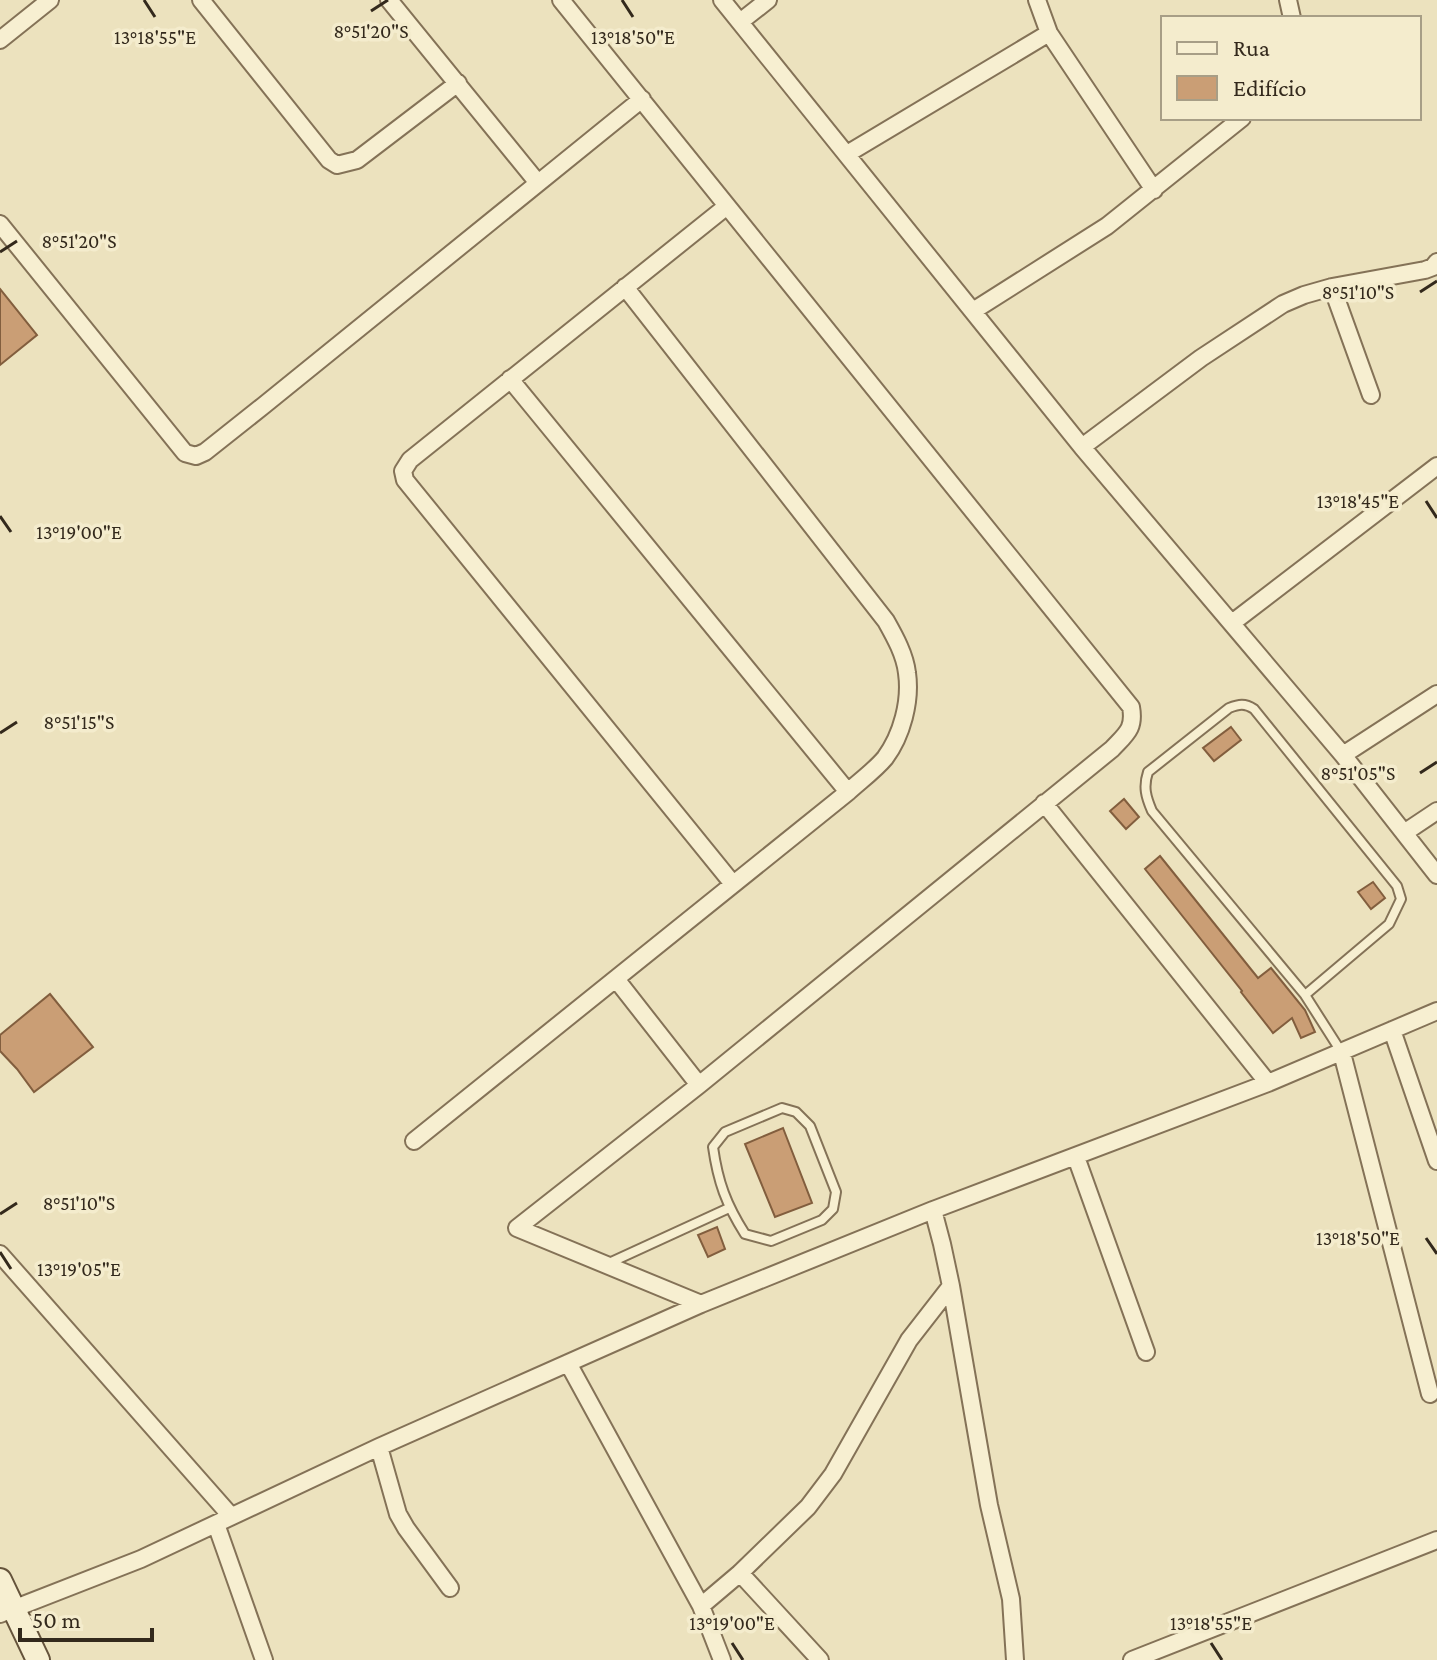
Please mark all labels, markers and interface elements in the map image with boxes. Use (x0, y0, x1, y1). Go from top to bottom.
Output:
legend (1161, 16, 1421, 120)
text: 8°51'20"S (333, 20, 409, 42)
text: 13°18'55"E (114, 26, 196, 48)
text: 13°18'50"E (591, 26, 675, 48)
text: Rua (1233, 34, 1270, 61)
text: Edifício (1233, 74, 1306, 101)
text: 8°51'20"S (41, 230, 117, 252)
text: 8°51'10"S (1322, 281, 1394, 303)
text: 13°18'45"E (1317, 490, 1399, 512)
text: 13°19'00"E (36, 521, 122, 543)
text: 8°51'15"S (44, 711, 114, 733)
text: 8°51'05"S (1321, 762, 1395, 784)
text: 8°51'10"S (43, 1192, 115, 1214)
text: 13°18'50"E (1316, 1227, 1400, 1249)
text: 13°19'05"E (37, 1258, 121, 1280)
scale bar (20, 1592, 152, 1642)
text: 50 m (32, 1606, 81, 1633)
text: 13°19'00"E (689, 1612, 775, 1634)
text: 13°18'55"E (1170, 1612, 1252, 1634)

